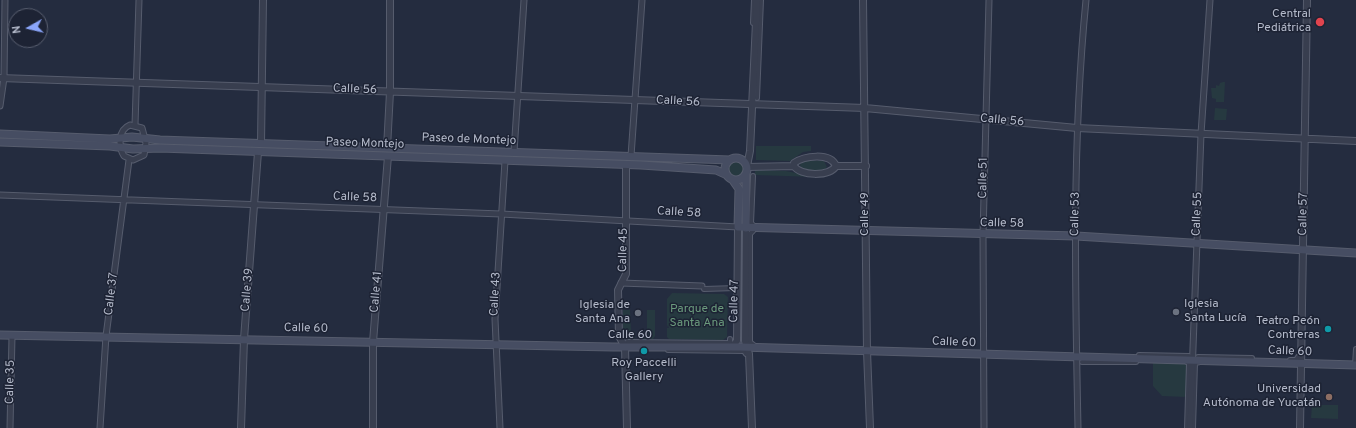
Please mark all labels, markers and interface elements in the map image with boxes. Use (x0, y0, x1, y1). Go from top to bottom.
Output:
north arrow (8, 8, 48, 48)
place label: Central Pediátrica (1257, 8, 1311, 36)
marker: Central Pediátrica (1314, 16, 1326, 28)
text: N (10, 25, 25, 34)
street label: Calle 56 (333, 82, 377, 98)
street label: Calle 56 (656, 94, 700, 110)
street label: Calle 56 (979, 112, 1025, 130)
street label: Paseo de Montejo (421, 131, 517, 149)
street label: Paseo Montejo (325, 135, 405, 153)
street label: Calle 51 (976, 157, 992, 199)
street label: Calle 58 (333, 190, 377, 206)
street label: Calle 55 (1190, 191, 1206, 237)
street label: Calle 49 (859, 192, 873, 236)
street label: Calle 53 (1068, 192, 1084, 236)
street label: Calle 57 (1296, 192, 1312, 236)
street label: Calle 58 (656, 205, 702, 221)
street label: Calle 58 (980, 216, 1024, 232)
street label: Calle 45 (616, 228, 632, 272)
street label: Calle 39 (239, 268, 257, 312)
street label: Calle 41 (368, 271, 386, 313)
street label: Calle 43 (488, 271, 504, 317)
street label: Calle 37 (102, 272, 122, 316)
street label: Calle 47 (727, 279, 743, 323)
place label: Iglesia Santa Lucía (1184, 298, 1247, 326)
place label: Iglesia de Santa Ana (575, 299, 630, 327)
park label: Parque de Santa Ana (669, 303, 725, 331)
marker: Iglesia Santa Lucía (1171, 307, 1181, 317)
marker: Iglesia de Santa Ana (633, 308, 643, 318)
place label: Teatro Peón Contreras (1256, 315, 1320, 343)
street label: Calle 60 (284, 321, 328, 337)
marker: Teatro Peón Contreras (1323, 324, 1333, 334)
street label: Calle 60 (608, 329, 652, 343)
street label: Calle 60 (932, 335, 976, 351)
street label: Calle 60 (1268, 344, 1312, 360)
marker: Roy Paccelli Gallery (639, 346, 649, 356)
place label: Roy Paccelli Gallery (611, 357, 677, 385)
street label: Calle 35 (3, 360, 19, 404)
place label: Universidad Autónoma de Yucatán (1203, 383, 1321, 411)
marker: Universidad Autónoma de Yucatán (1324, 392, 1334, 402)

